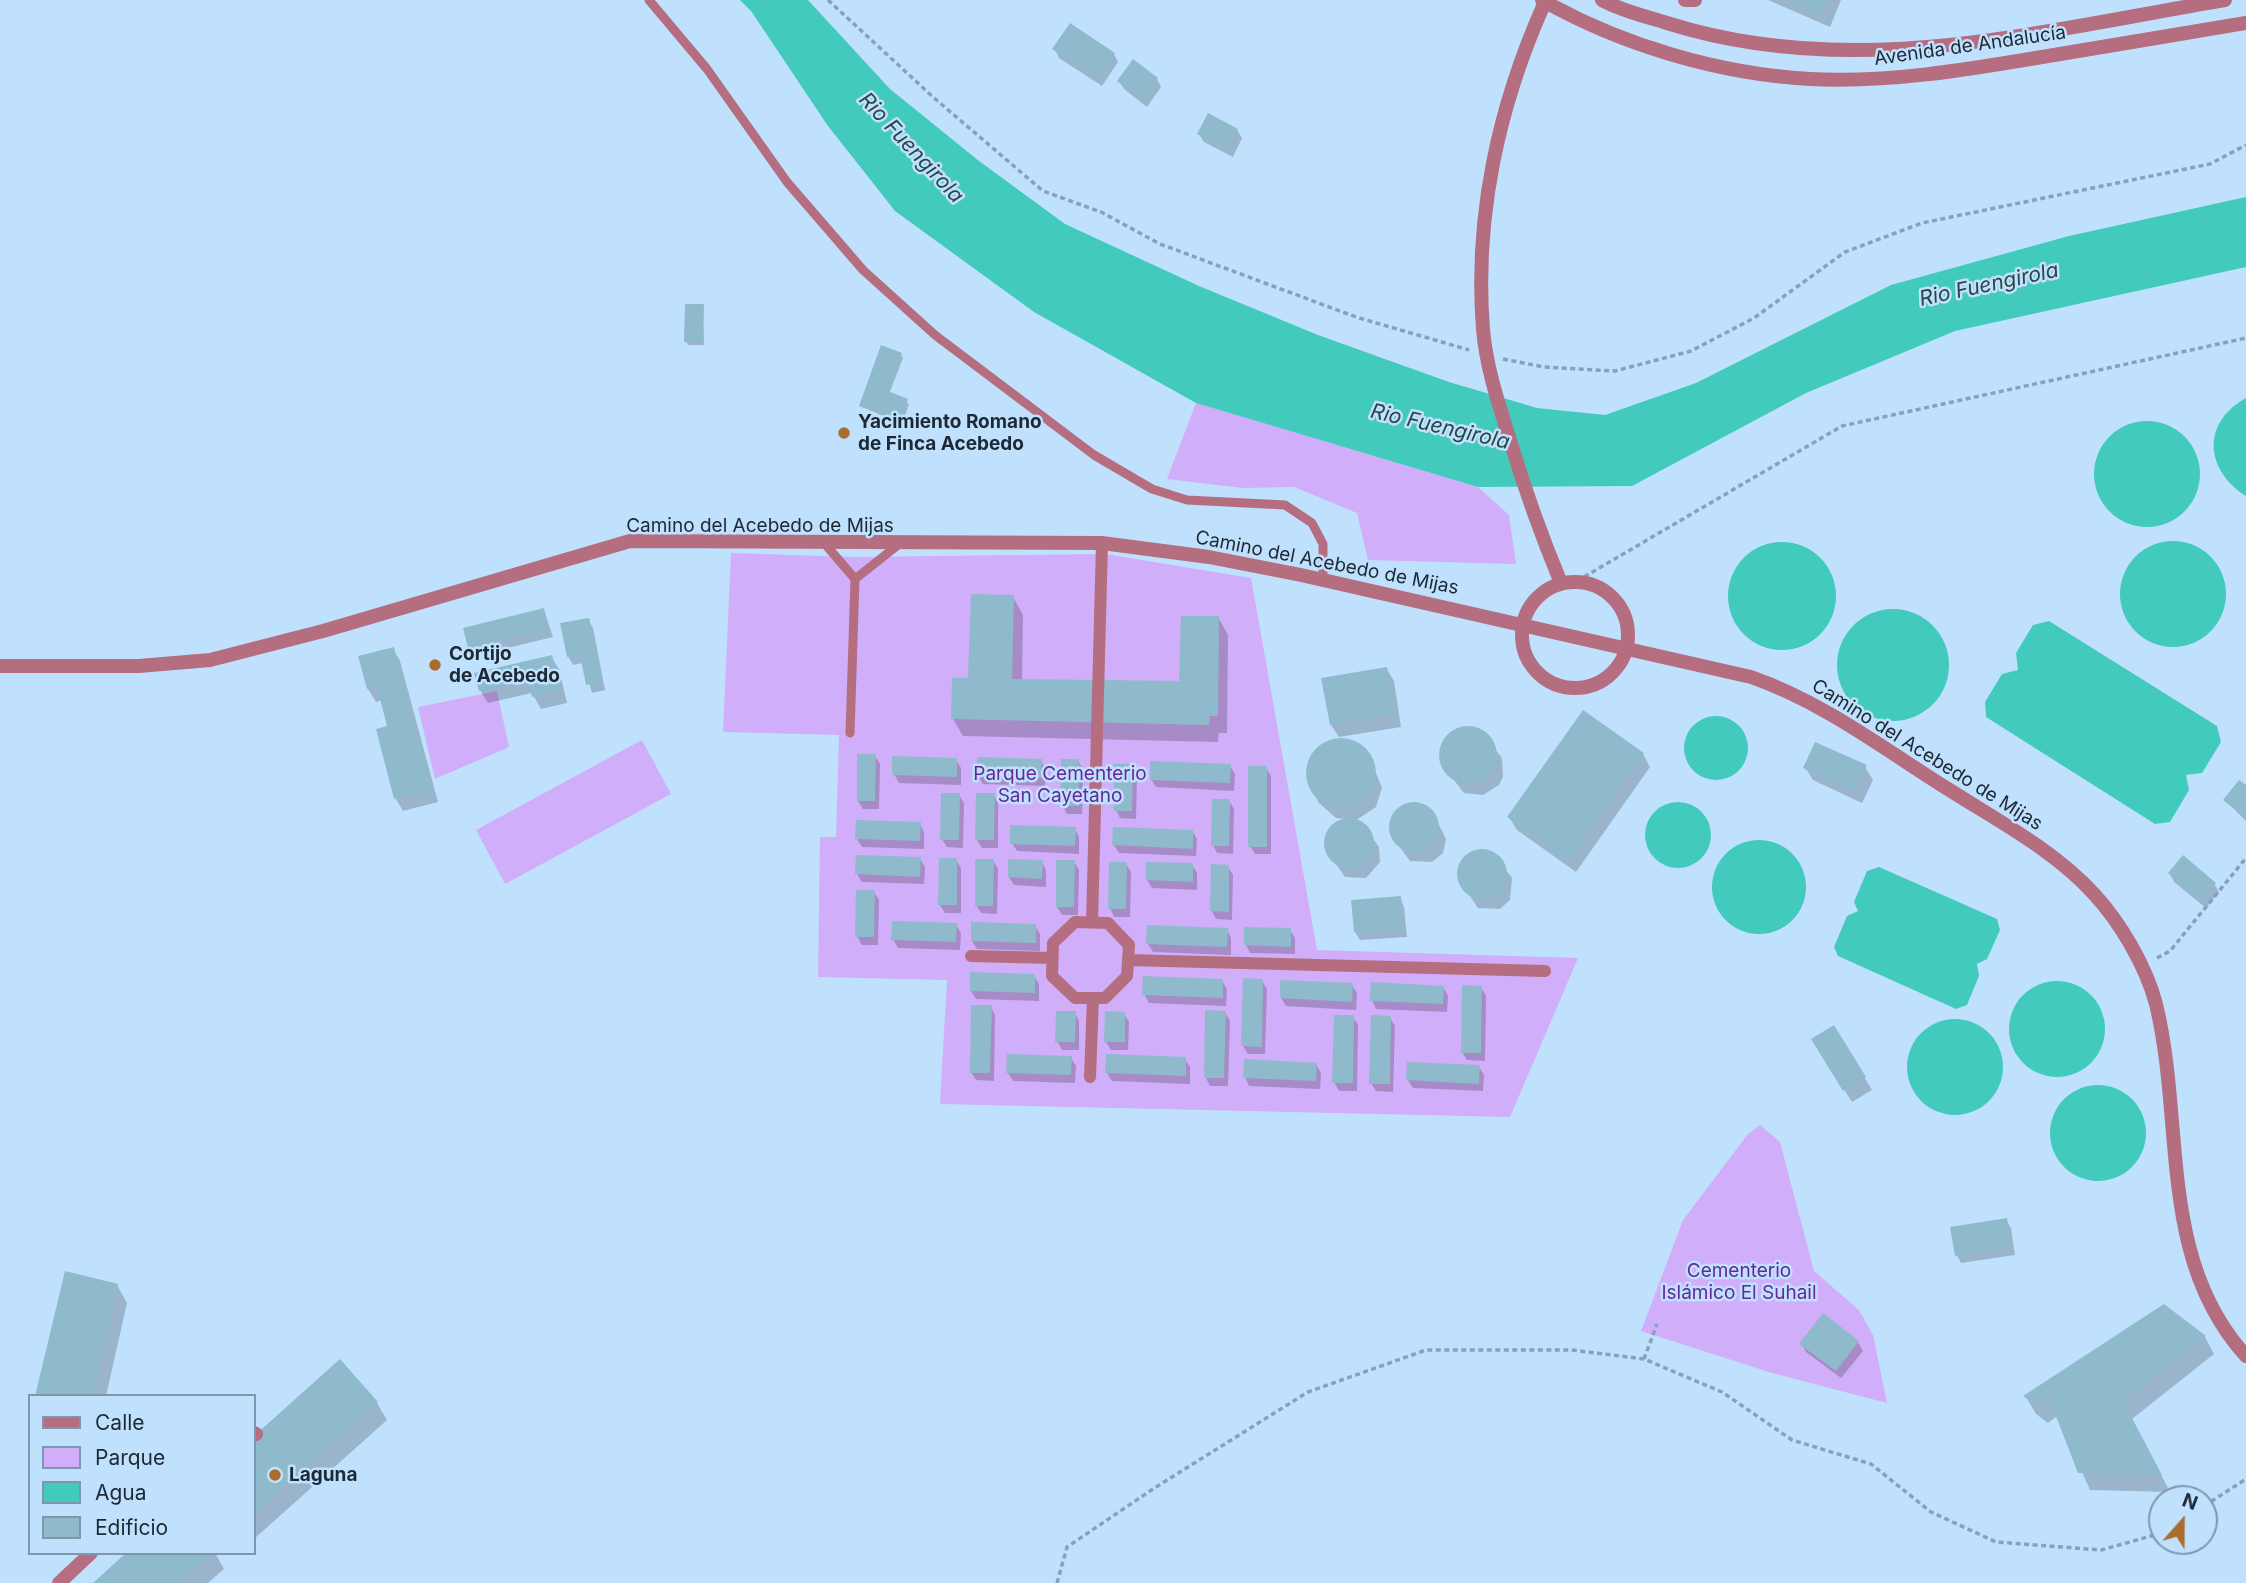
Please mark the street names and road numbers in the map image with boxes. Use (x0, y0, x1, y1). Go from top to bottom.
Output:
street label: Avenida de Andalucía (1873, 21, 2067, 71)
street label: Camino del Acebedo de Mijas (626, 515, 894, 537)
street label: Camino del Acebedo de Mijas (1193, 526, 1461, 600)
street label: Camino del Acebedo de Mijas (1807, 674, 2047, 836)

